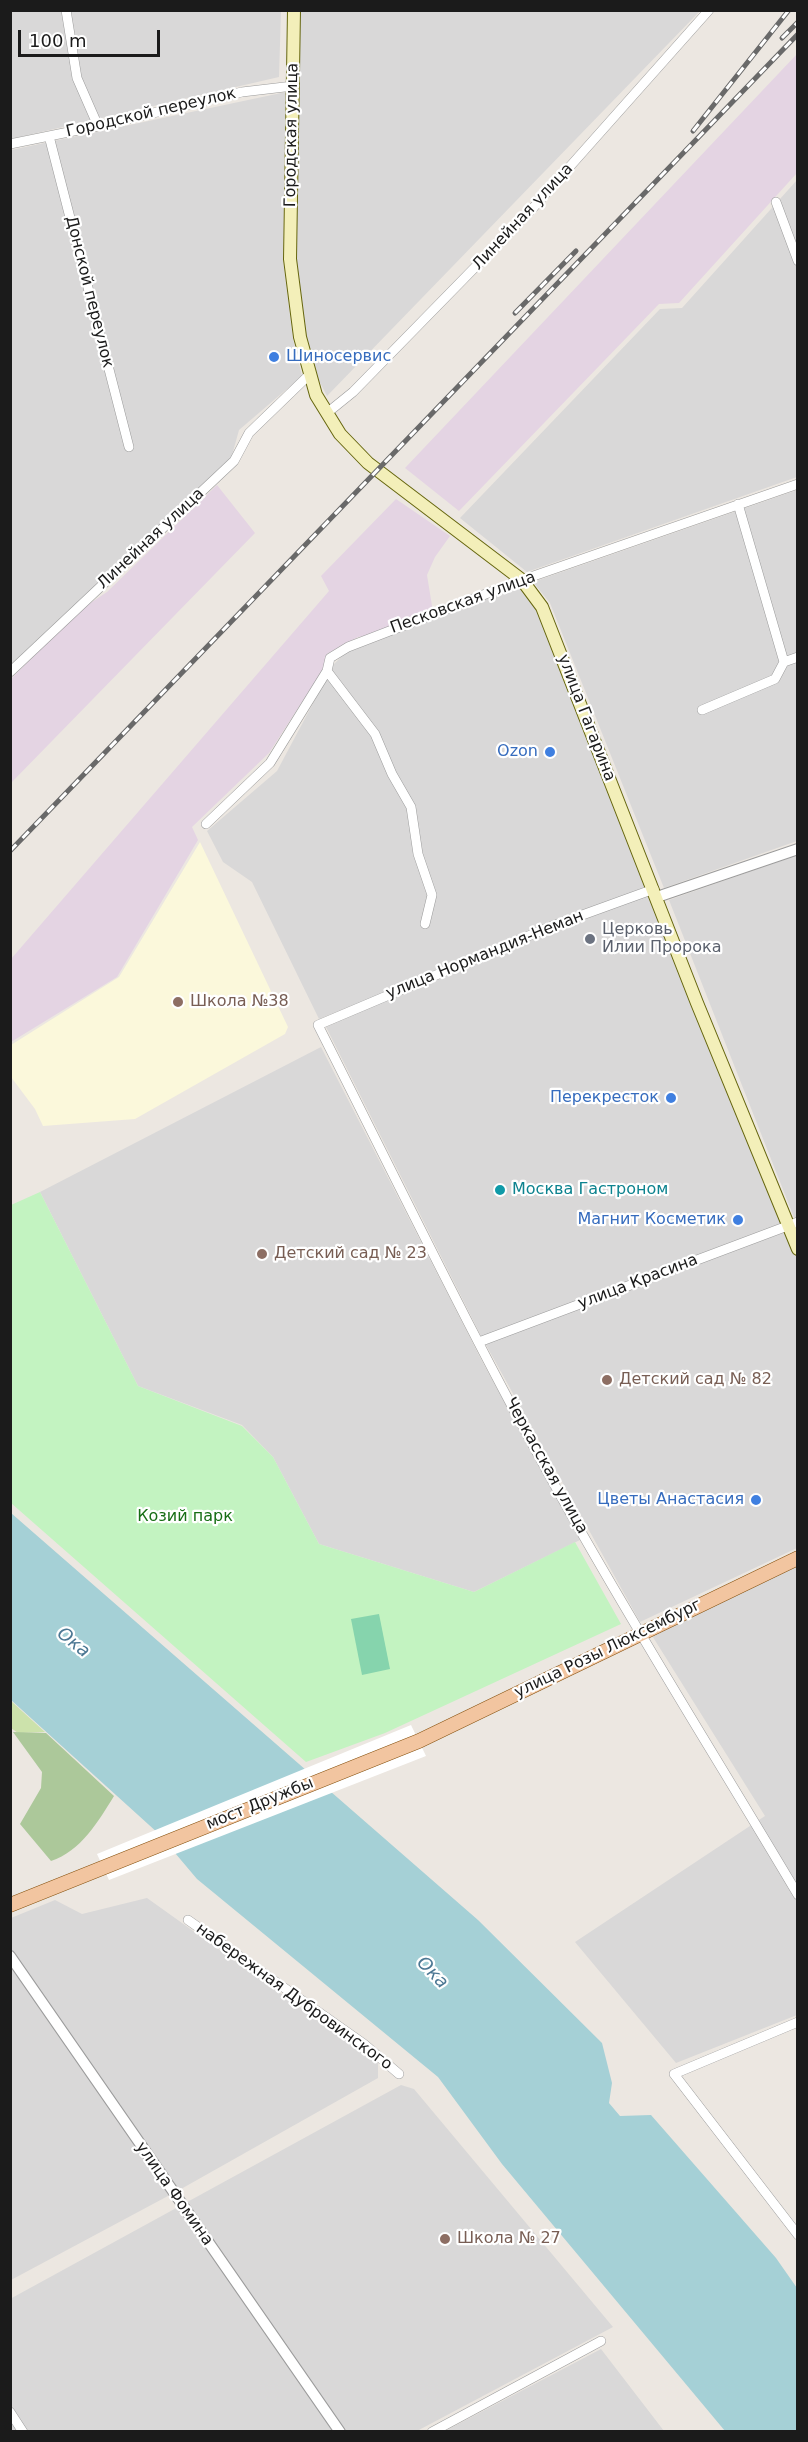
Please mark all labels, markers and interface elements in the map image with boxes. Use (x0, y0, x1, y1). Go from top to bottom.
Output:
scale bar (21, 18, 164, 56)
text: 100 m (29, 30, 87, 51)
street label: Городская улица (281, 63, 303, 207)
street label: Городской переулок (64, 84, 238, 142)
street label: Линейная улица (469, 160, 577, 274)
street label: Донской переулок (61, 214, 117, 370)
place label: Шиносервис (286, 347, 391, 367)
marker: Шиносервис (267, 350, 281, 364)
street label: Линейная улица (94, 485, 208, 593)
street label: Песковская улица (388, 568, 538, 638)
street label: улица Гагарина (553, 652, 619, 784)
place label: Ozon (497, 742, 538, 762)
marker: Ozon (543, 745, 557, 759)
street label: улица Нормандия-Неман (383, 907, 587, 1003)
place label: Церковь Илии Пророка (602, 920, 721, 958)
marker: Церковь Илии Пророка (583, 932, 597, 946)
place label: Школа №38 (190, 992, 289, 1012)
marker: Школа №38 (171, 995, 185, 1009)
place label: Перекресток (550, 1088, 659, 1108)
marker: Перекресток (664, 1091, 678, 1105)
place label: Москва Гастроном (512, 1180, 668, 1200)
marker: Москва Гастроном (493, 1183, 507, 1197)
place label: Магнит Косметик (577, 1210, 726, 1230)
marker: Магнит Косметик (731, 1213, 745, 1227)
place label: Детский сад № 23 (274, 1244, 427, 1264)
marker: Детский сад № 23 (255, 1247, 269, 1261)
street label: улица Красина (575, 1250, 701, 1314)
place label: Детский сад № 82 (619, 1370, 772, 1390)
marker: Детский сад № 82 (600, 1373, 614, 1387)
street label: Черкасская улица (501, 1394, 591, 1538)
place label: Цветы Анастасия (597, 1490, 744, 1510)
marker: Цветы Анастасия (749, 1493, 763, 1507)
park label: Козий парк (137, 1507, 233, 1527)
street label: улица Розы Люксембург (512, 1595, 704, 1703)
water label: Ока (52, 1623, 94, 1663)
street label: мост Дружбы (204, 1774, 316, 1834)
street label: набережная Дубровинского (192, 1919, 396, 2075)
water label: Ока (412, 1953, 452, 1993)
street label: улица Фомина (131, 2138, 217, 2250)
place label: Школа № 27 (457, 2229, 561, 2249)
marker: Школа № 27 (438, 2232, 452, 2246)

